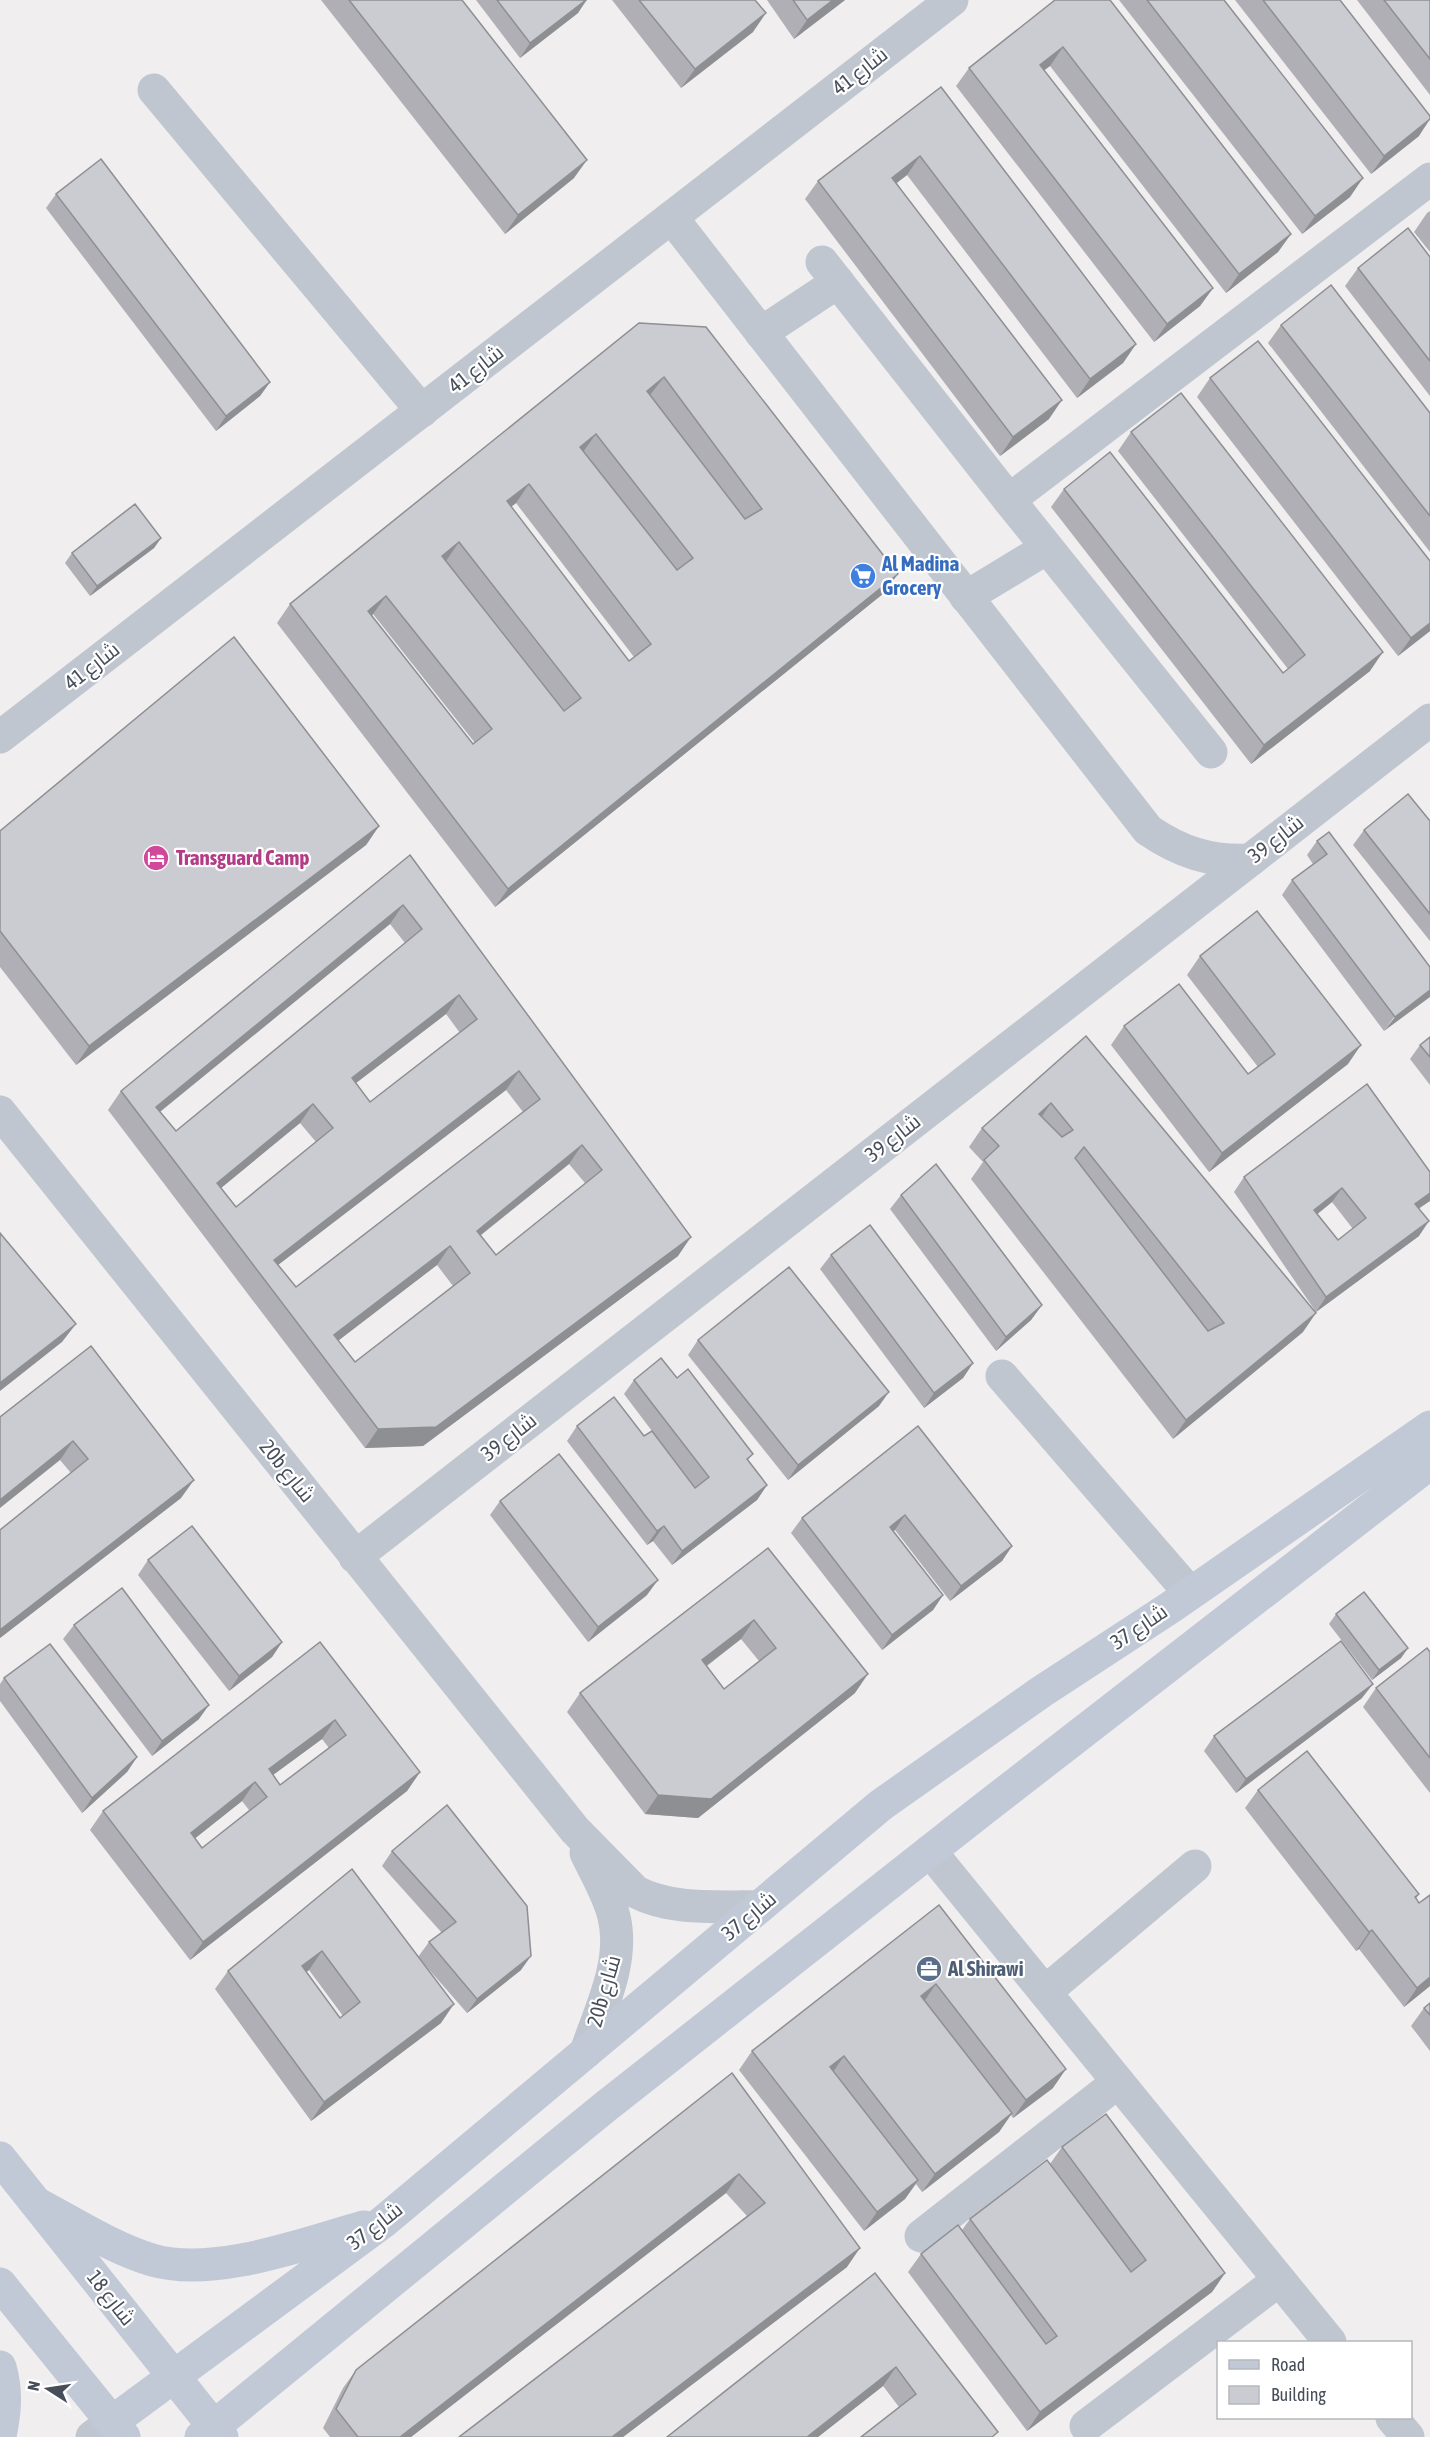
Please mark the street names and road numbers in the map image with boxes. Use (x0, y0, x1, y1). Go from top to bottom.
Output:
street label: شارع 41 (827, 41, 894, 102)
street label: شارع 41 (443, 339, 510, 400)
street label: شارع 41 (59, 636, 126, 697)
street label: شارع 39 (1243, 809, 1310, 870)
street label: شارع 39 (860, 1108, 927, 1169)
street label: شارع 39 (476, 1407, 543, 1468)
street label: 20b شارع (253, 1434, 320, 1508)
street label: شارع 37 (1105, 1599, 1173, 1656)
street label: شارع 37 (716, 1886, 782, 1947)
street label: 20b شارع (581, 1952, 628, 2030)
street label: شارع 37 (342, 2196, 409, 2257)
street label: شارع 18 (80, 2265, 141, 2332)

